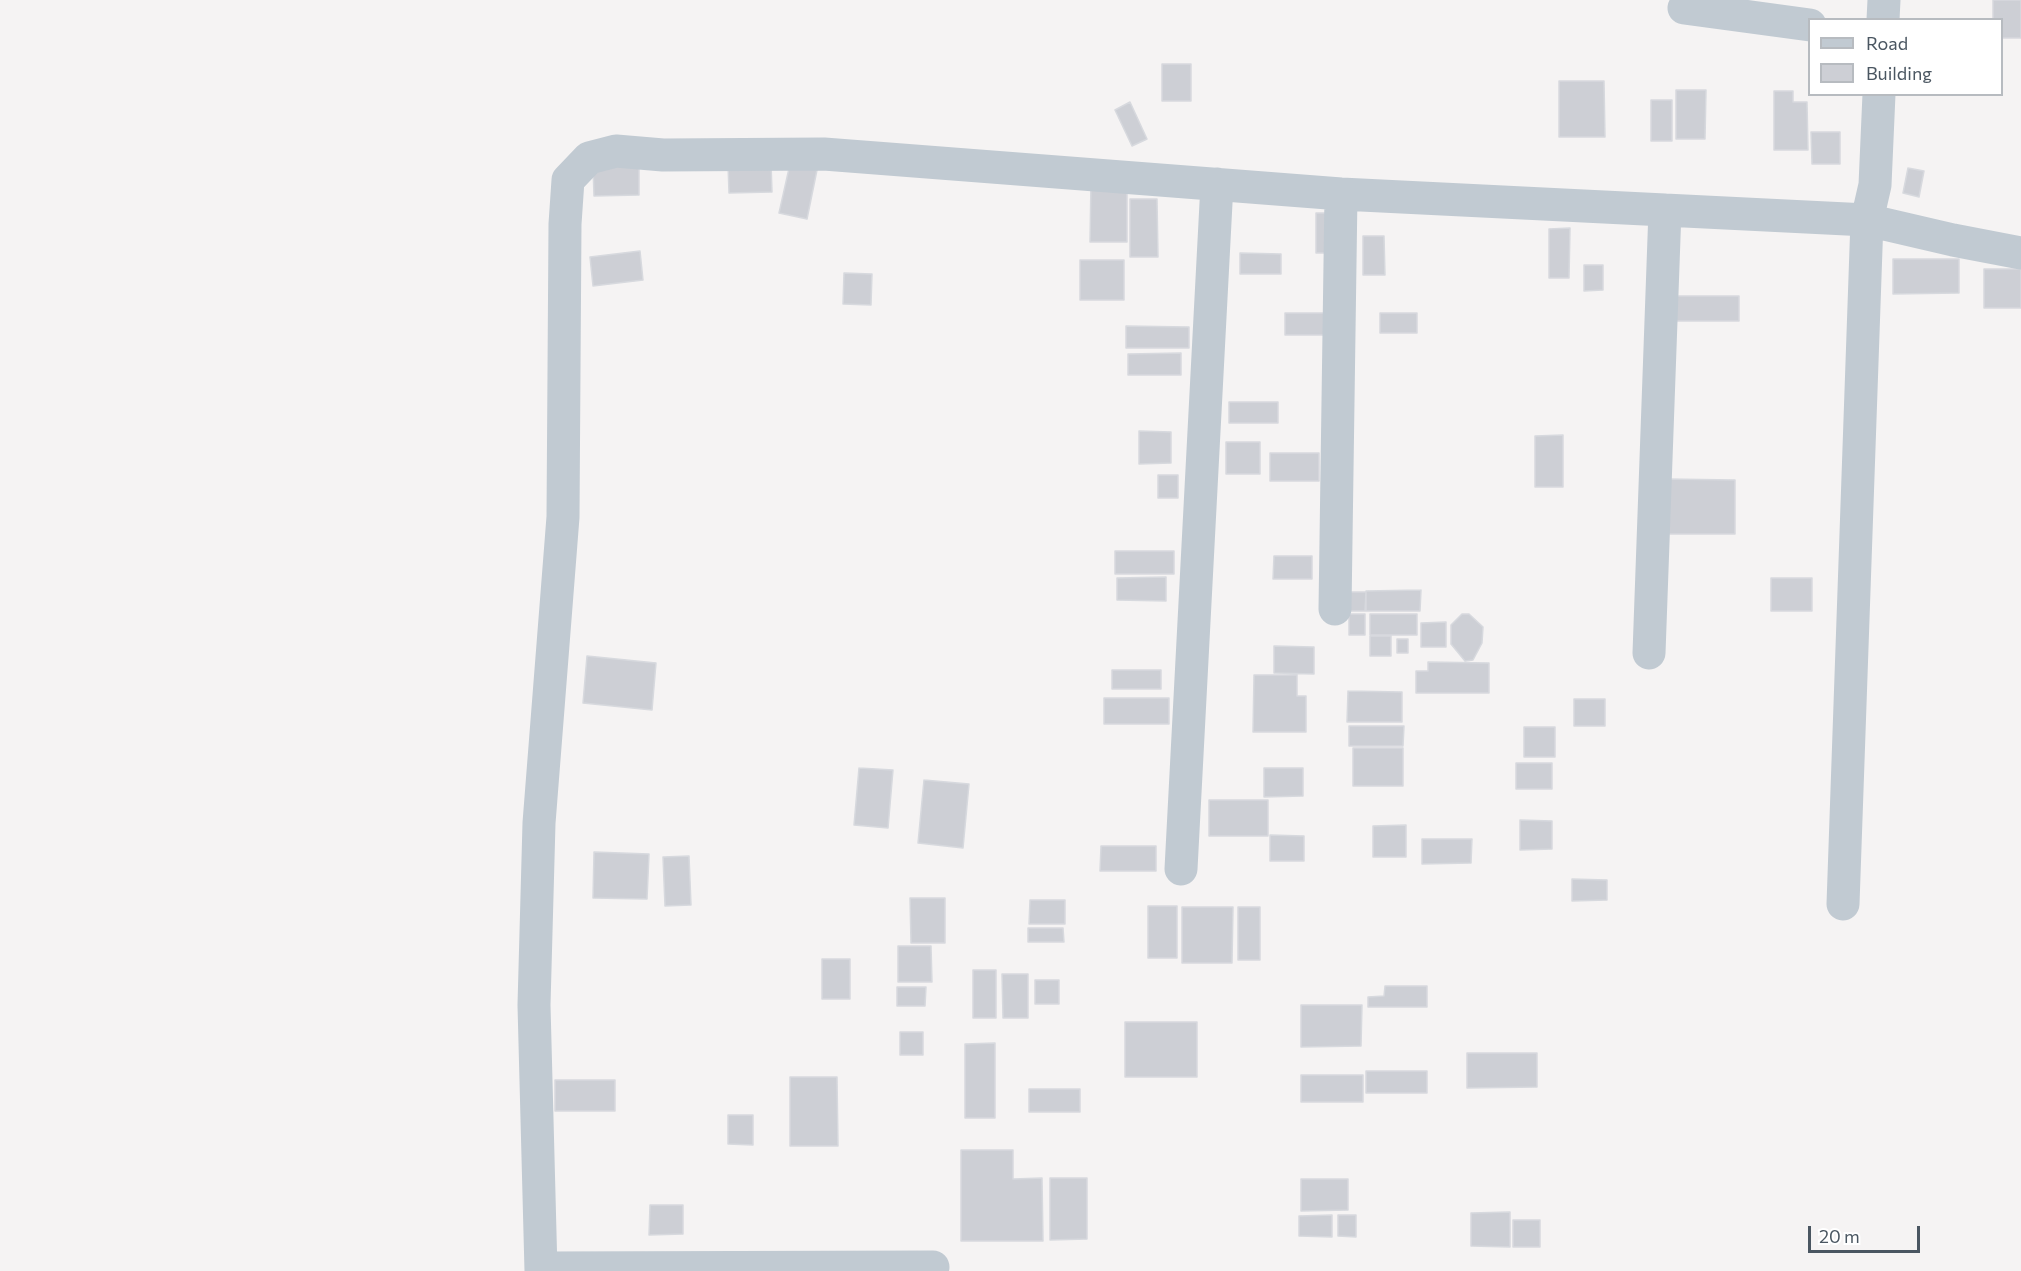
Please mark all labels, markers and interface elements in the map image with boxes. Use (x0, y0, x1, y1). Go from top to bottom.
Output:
legend (1808, 18, 2003, 96)
text: Road (1866, 32, 1908, 54)
text: Building (1866, 62, 1932, 84)
scale bar (1811, 1214, 1924, 1252)
text: 20 m (1819, 1225, 1860, 1247)

